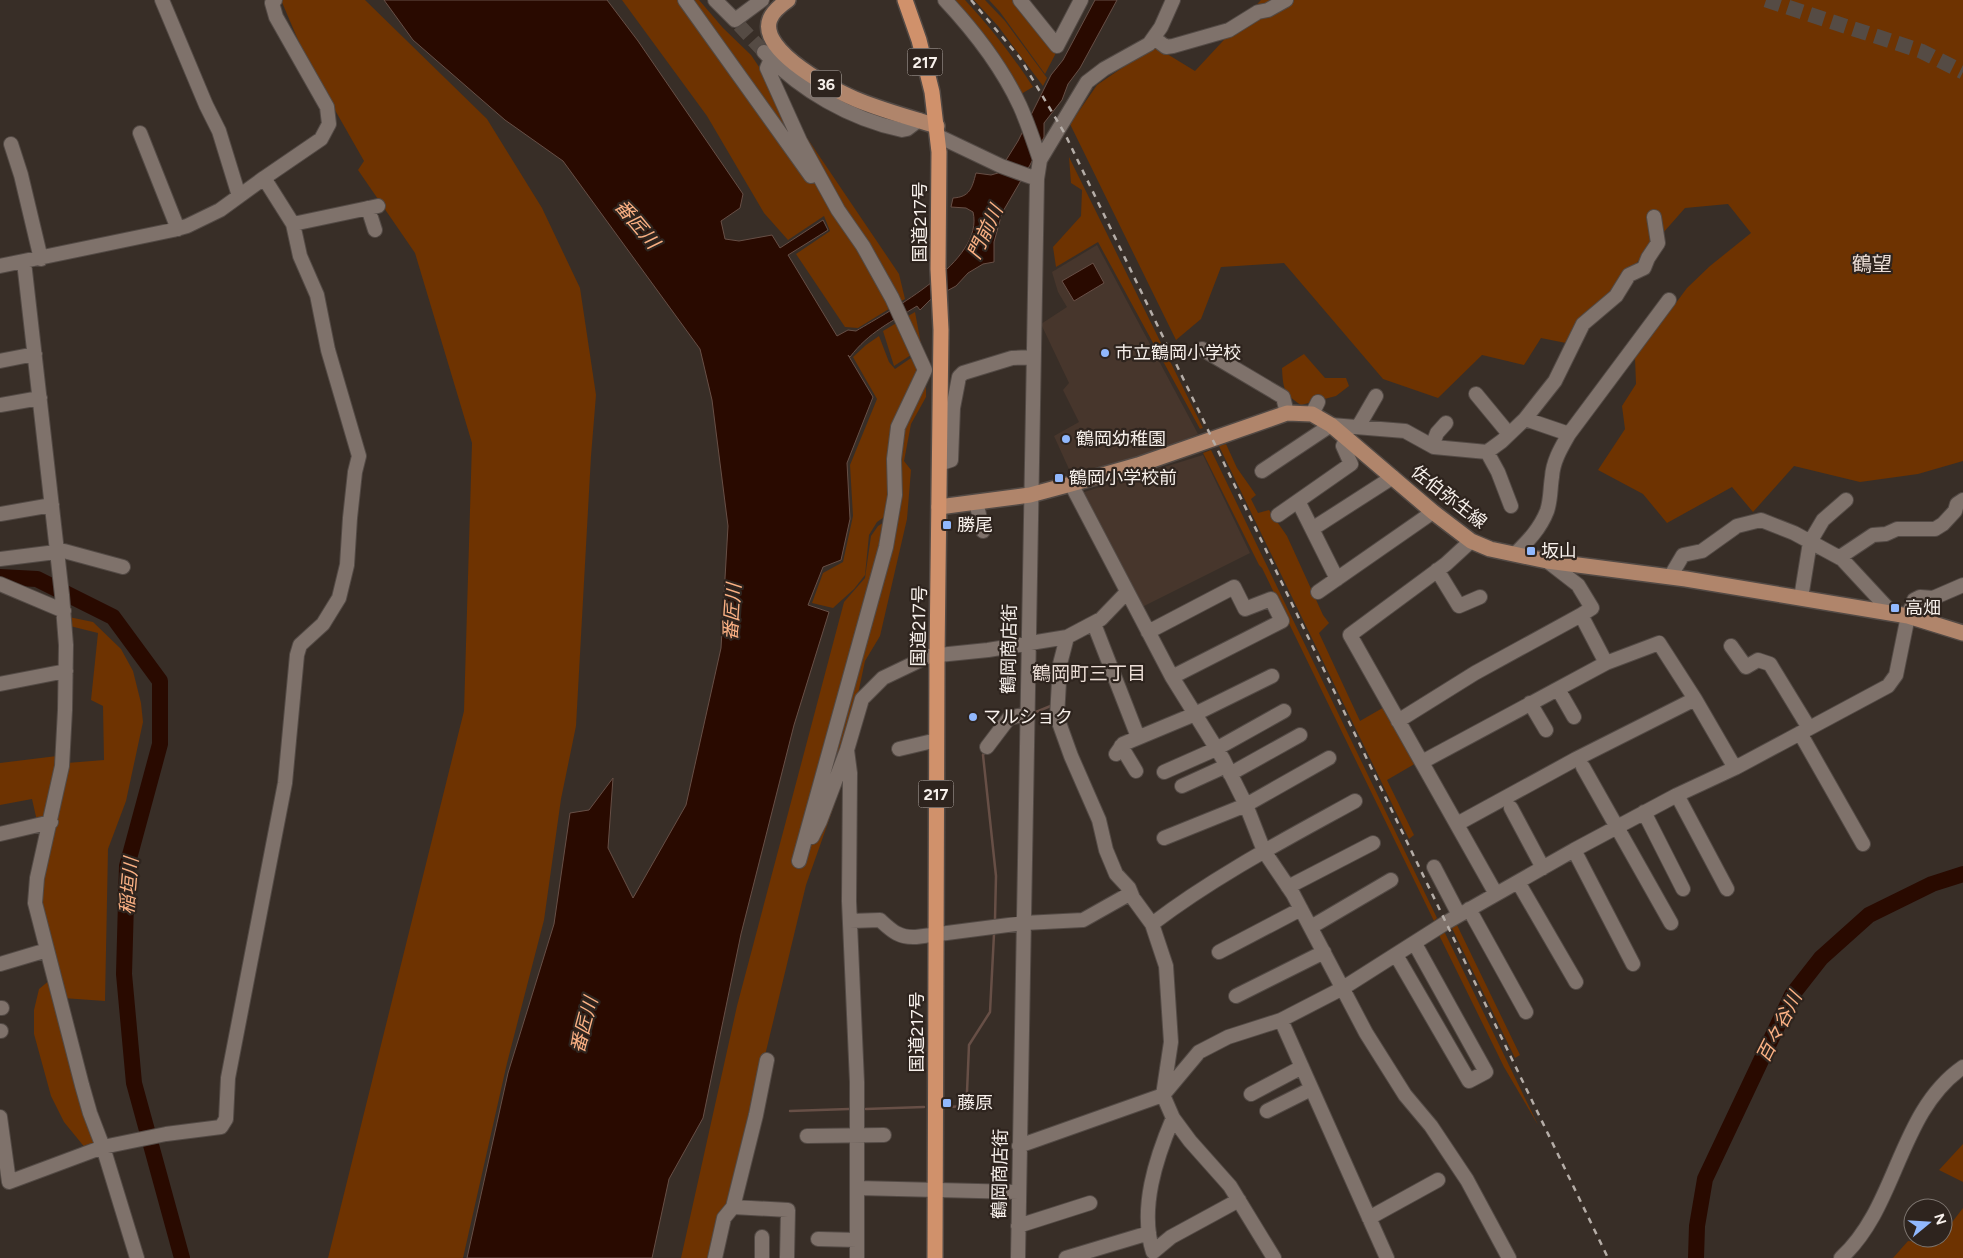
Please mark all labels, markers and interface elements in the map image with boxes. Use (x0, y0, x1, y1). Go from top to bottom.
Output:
road number: 217 (908, 48, 942, 76)
road number: 36 (811, 70, 841, 98)
street label: 国道217号 (909, 181, 931, 263)
water label: 番匠川 (610, 195, 665, 255)
water label: 門前川 (963, 200, 1008, 263)
district label: 鶴望 (1852, 252, 1892, 276)
place label: 市立鶴岡小学校 (1115, 342, 1241, 364)
marker: 市立鶴岡小学校 (1099, 347, 1111, 359)
place label: 鶴岡幼稚園 (1076, 428, 1166, 450)
marker: 鶴岡幼稚園 (1060, 433, 1072, 445)
street label: 佐伯弥生線 (1407, 461, 1491, 533)
place label: 鶴岡小学校前 (1069, 467, 1177, 489)
marker: 鶴岡小学校前 (1053, 472, 1065, 484)
place label: 勝尾 (957, 514, 993, 536)
marker: 勝尾 (941, 519, 953, 531)
place label: 坂山 (1541, 540, 1577, 562)
marker: 坂山 (1525, 545, 1537, 557)
water label: 番匠川 (719, 581, 746, 641)
street label: 国道217号 (907, 585, 931, 667)
place label: 高畑 (1905, 597, 1941, 619)
marker: 高畑 (1889, 602, 1901, 614)
street label: 鶴岡商店街 (997, 604, 1021, 694)
district label: 鶴岡町三丁目 (1032, 662, 1146, 685)
place label: マルショク (983, 706, 1073, 728)
marker: マルショク (967, 711, 979, 723)
road number: 217 (918, 781, 954, 808)
water label: 稲垣川 (115, 855, 143, 915)
water label: 百々谷川 (1751, 986, 1807, 1066)
street label: 国道217号 (906, 991, 928, 1073)
water label: 番匠川 (566, 993, 603, 1056)
place label: 藤原 (957, 1092, 993, 1114)
marker: 藤原 (941, 1097, 953, 1109)
street label: 鶴岡商店街 (988, 1129, 1012, 1219)
north arrow (1903, 1198, 1953, 1248)
text: N (1930, 1211, 1950, 1227)

